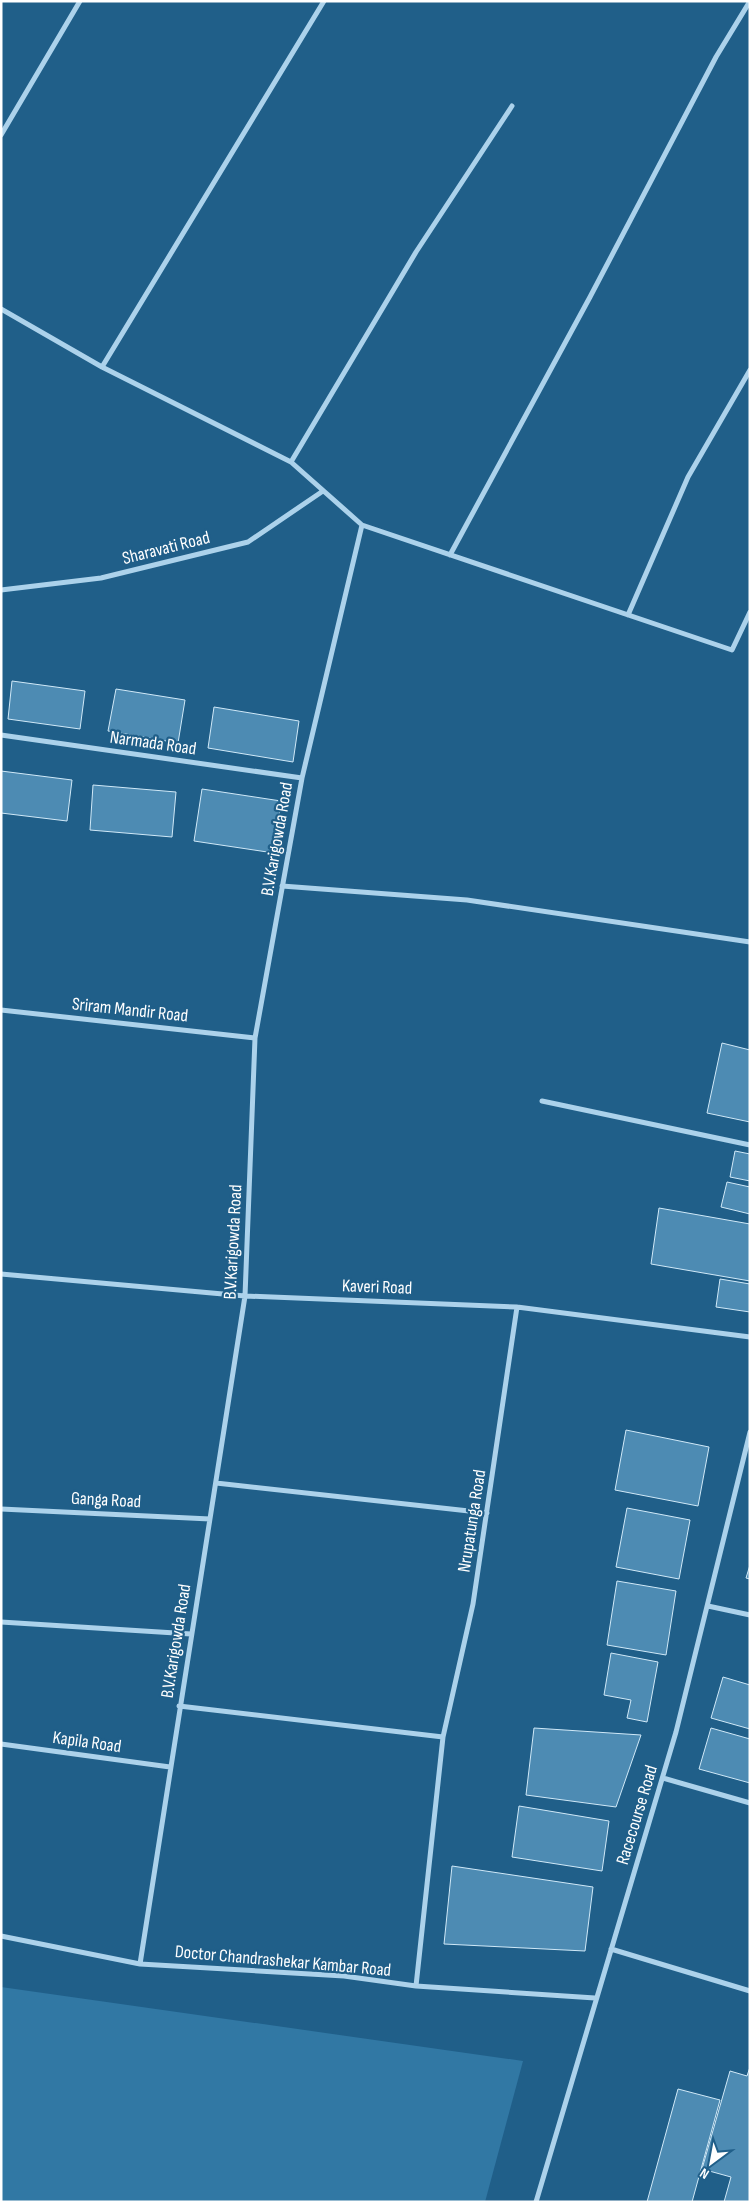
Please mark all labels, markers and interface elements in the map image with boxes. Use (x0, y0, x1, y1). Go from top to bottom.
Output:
street label: Sharavati Road (120, 527, 212, 569)
street label: Narmada Road (108, 727, 198, 759)
street label: B.V.Karigowda Road (257, 780, 297, 898)
street label: Sriram Mandir Road (71, 993, 189, 1027)
street label: B.V.Karigowda Road (220, 1184, 246, 1300)
street label: Kaveri Road (342, 1275, 412, 1299)
street label: Nrupatunga Road (454, 1468, 490, 1574)
street label: Ganga Road (70, 1488, 142, 1512)
street label: B.V.Karigowda Road (157, 1582, 195, 1700)
street label: Kapila Road (51, 1727, 123, 1757)
street label: Racecourse Road (612, 1763, 662, 1867)
street label: Doctor Chandrashekar Kambar Road (174, 1941, 392, 1981)
north arrow (686, 2138, 736, 2188)
text: N (697, 2164, 712, 2183)

